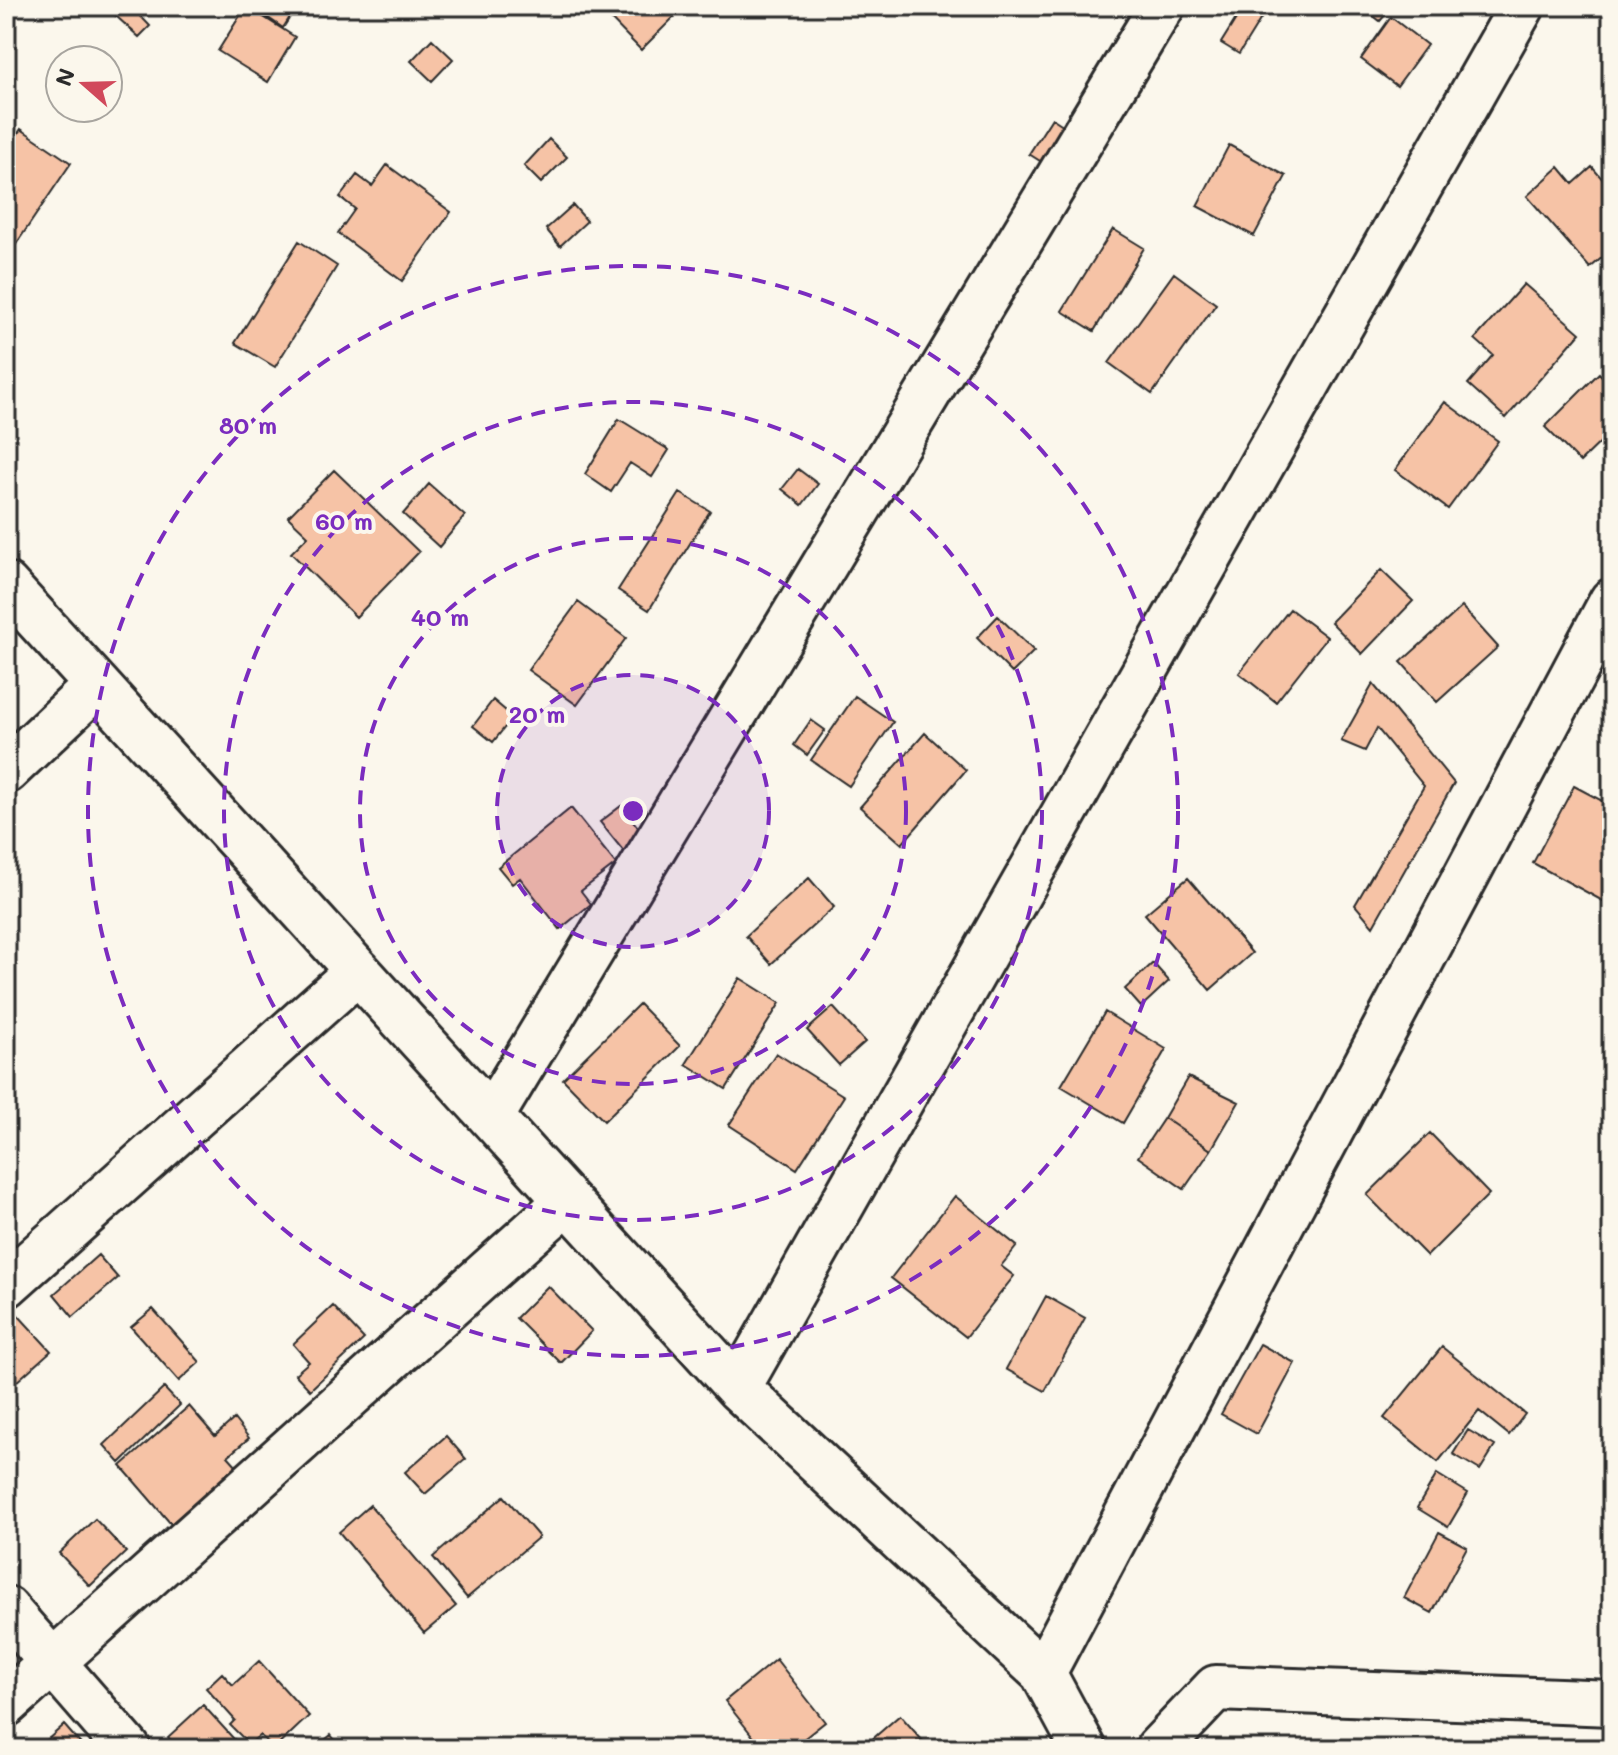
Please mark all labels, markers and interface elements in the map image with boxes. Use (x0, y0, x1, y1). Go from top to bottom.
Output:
north arrow (44, 44, 124, 124)
text: N (48, 64, 81, 90)
text: 80 m (219, 409, 277, 440)
text: 60 m (315, 505, 373, 536)
text: 40 m (411, 601, 469, 632)
text: 20 m (509, 698, 565, 729)
centre of rings (619, 797, 647, 825)

